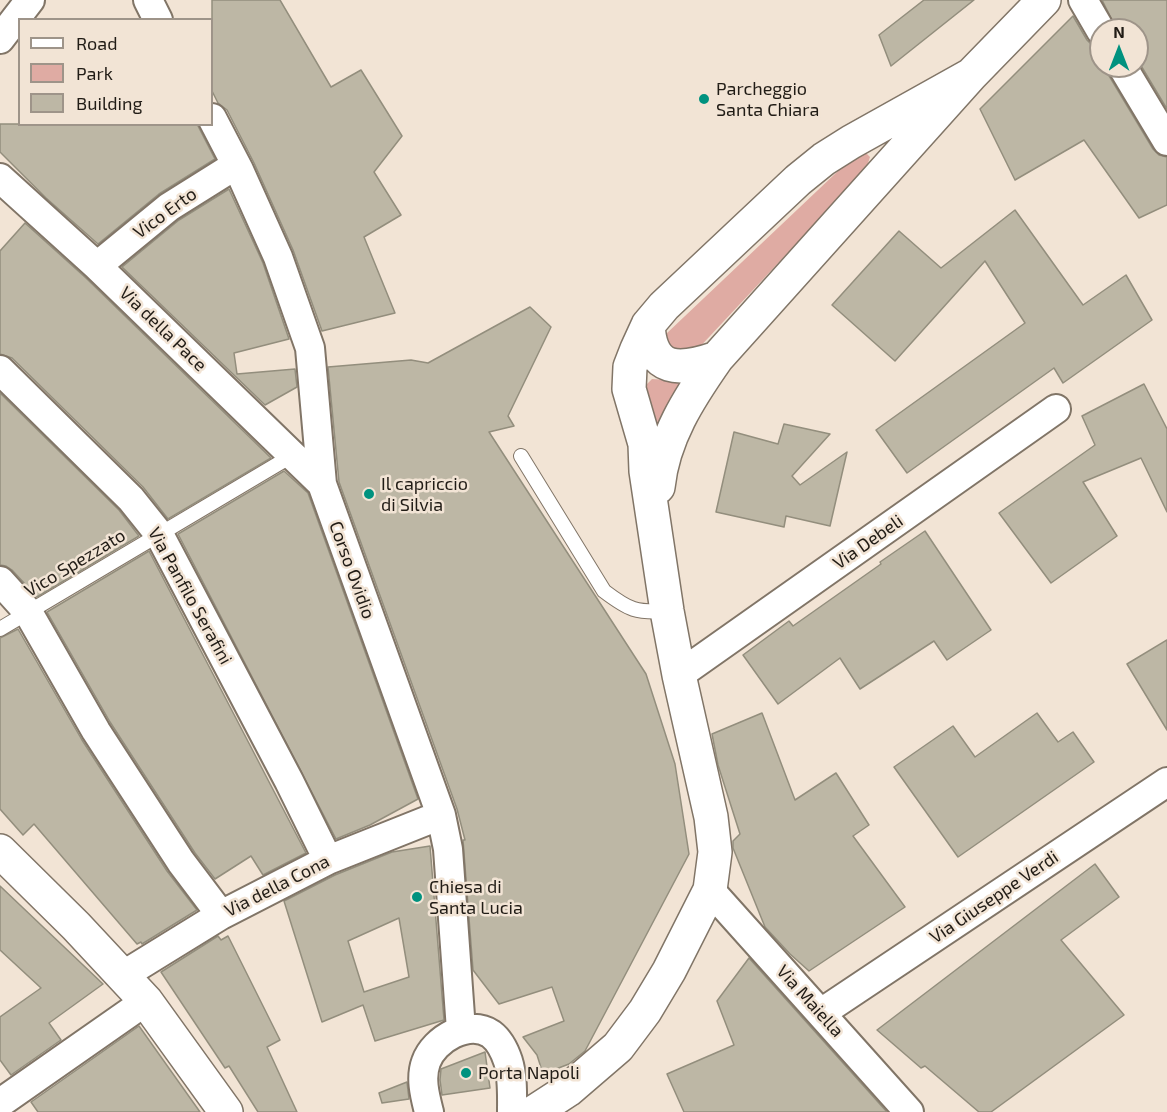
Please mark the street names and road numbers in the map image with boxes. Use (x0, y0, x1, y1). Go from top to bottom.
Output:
street label: Vico Erto (129, 183, 201, 243)
street label: Via della Pace (115, 282, 211, 376)
street label: Via Debeli (829, 510, 907, 574)
street label: Corso Ovidio (324, 518, 380, 622)
street label: Vico Spezzato (21, 524, 129, 602)
street label: Via Panfilo Serafini (143, 524, 237, 668)
street label: Via Giuseppe Verdi (926, 846, 1062, 948)
street label: Via della Cona (221, 850, 333, 922)
street label: Via Maiella (772, 960, 848, 1042)

